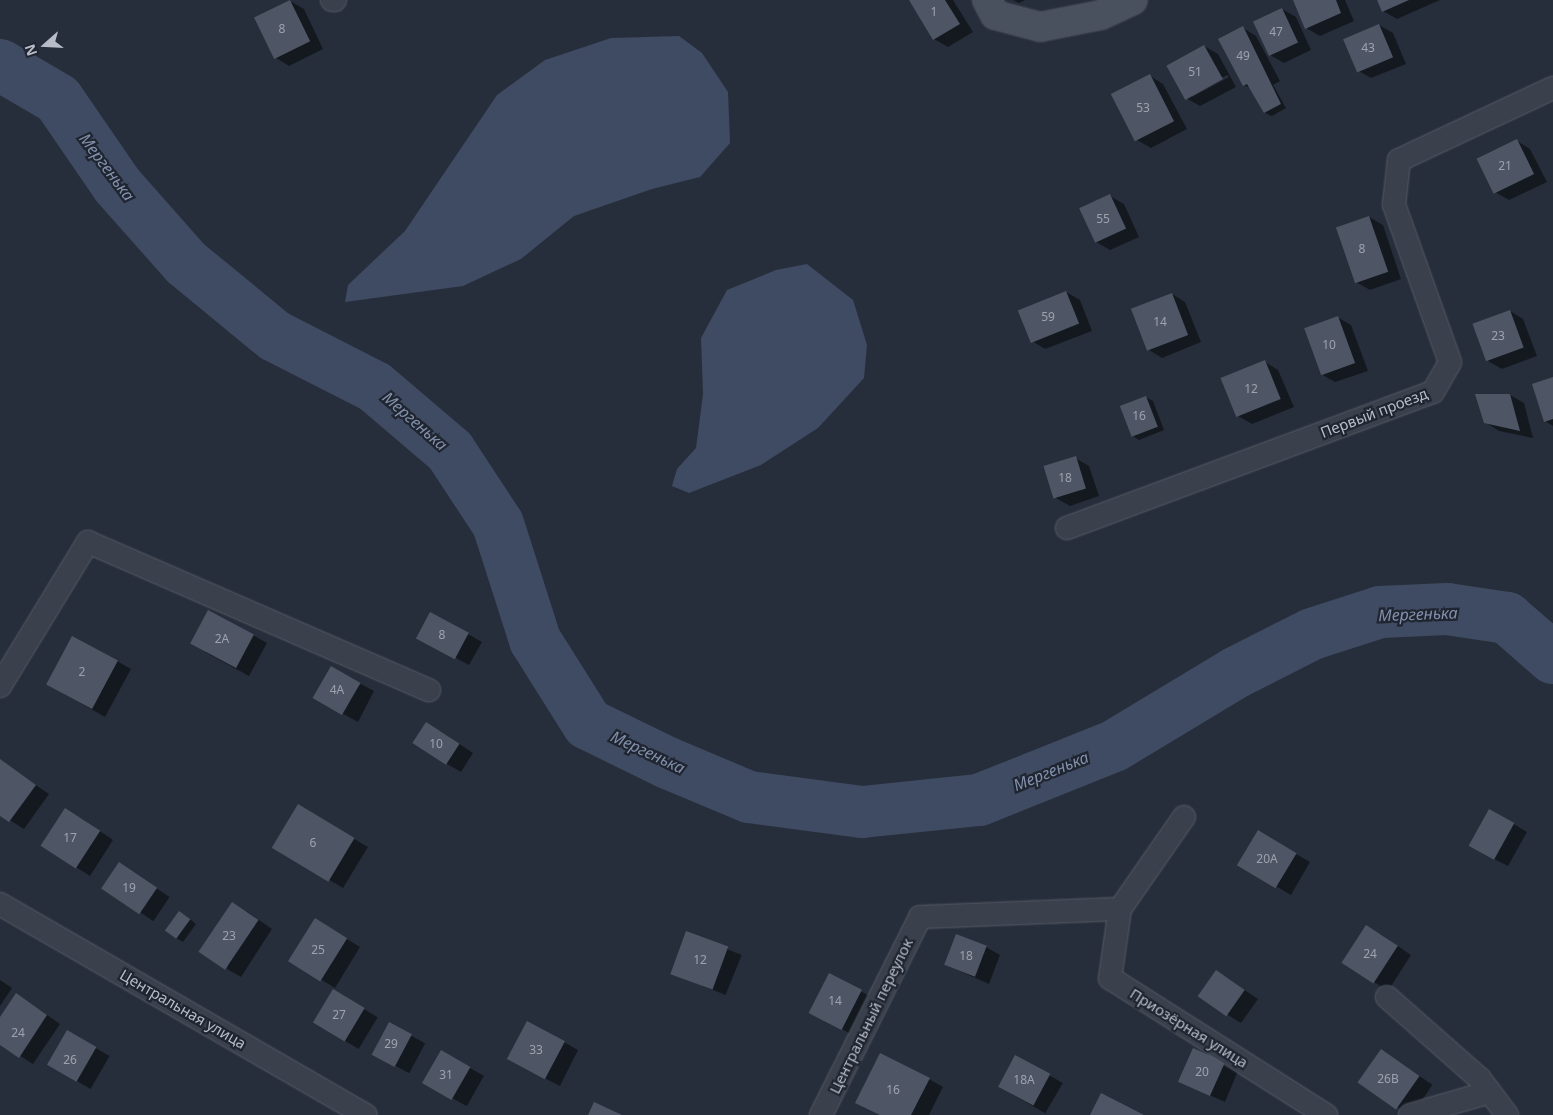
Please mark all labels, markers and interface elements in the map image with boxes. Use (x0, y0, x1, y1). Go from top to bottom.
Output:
house number: 1 (931, 5, 937, 19)
north arrow (20, 20, 70, 70)
house number: 8 (279, 22, 285, 36)
house number: 47 (1269, 25, 1283, 39)
house number: 43 (1361, 41, 1375, 55)
text: N (20, 42, 41, 59)
house number: 49 (1236, 49, 1250, 63)
house number: 51 (1188, 65, 1202, 79)
house number: 53 (1136, 101, 1150, 115)
water label: Мергенька (75, 129, 139, 205)
house number: 21 (1498, 159, 1512, 173)
house number: 55 (1096, 212, 1110, 226)
house number: 8 (1359, 242, 1365, 256)
house number: 59 (1041, 310, 1055, 324)
house number: 14 (1153, 315, 1167, 329)
house number: 23 (1491, 329, 1505, 343)
house number: 10 (1322, 338, 1336, 352)
house number: 12 (1244, 382, 1258, 396)
street label: Первый проезд (1318, 384, 1430, 442)
water label: Мергенька (379, 388, 451, 454)
house number: 16 (1132, 409, 1146, 423)
house number: 18 (1058, 471, 1072, 485)
water label: Мергенька (1378, 603, 1458, 625)
house number: 8 (439, 628, 445, 642)
house number: 2А (215, 632, 229, 646)
house number: 2 (79, 665, 85, 679)
house number: 4А (330, 683, 344, 697)
water label: Мергенька (608, 727, 688, 777)
house number: 10 (429, 737, 443, 751)
water label: Мергенька (1011, 747, 1091, 795)
house number: 17 (63, 831, 77, 845)
house number: 6 (310, 836, 316, 850)
house number: 20А (1256, 852, 1278, 866)
house number: 19 (122, 881, 136, 895)
house number: 23 (222, 929, 236, 943)
street label: Центральный переулок (826, 935, 916, 1097)
house number: 25 (311, 943, 325, 957)
house number: 24 (1363, 947, 1377, 961)
house number: 18 (959, 949, 973, 963)
house number: 12 (693, 953, 707, 967)
street label: Центральная улица (117, 966, 249, 1052)
street label: Приозёрная улица (1127, 984, 1251, 1072)
house number: 14 (828, 994, 842, 1008)
house number: 27 (332, 1008, 346, 1022)
house number: 24 (11, 1026, 25, 1040)
house number: 29 (384, 1037, 398, 1051)
house number: 33 (529, 1043, 543, 1057)
house number: 26 (63, 1053, 77, 1067)
house number: 20 (1195, 1065, 1209, 1079)
house number: 31 (439, 1068, 453, 1082)
house number: 26В (1377, 1072, 1399, 1086)
house number: 18А (1013, 1073, 1035, 1087)
house number: 16 (886, 1083, 900, 1097)

